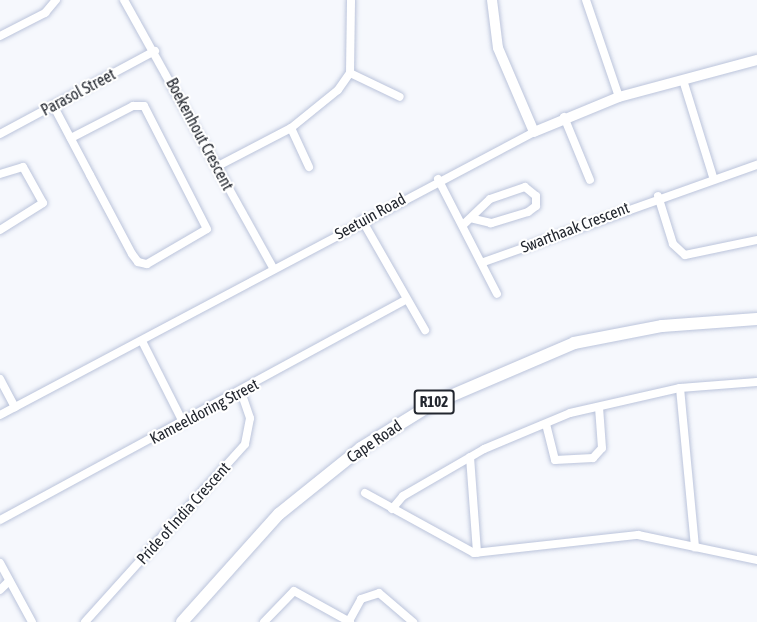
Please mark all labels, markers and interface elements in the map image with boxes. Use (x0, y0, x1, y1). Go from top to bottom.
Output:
street label: Parasol Street (38, 64, 118, 120)
street label: Boekenhout Crescent (162, 75, 238, 193)
street label: Seetuin Road (331, 189, 409, 243)
street label: Swarthaak Crescent (518, 197, 632, 257)
street label: Kameeldoring Street (146, 374, 262, 448)
road number: R102 (413, 390, 455, 414)
street label: Cape Road (343, 416, 405, 466)
street label: Pride of India Crescent (132, 458, 234, 568)

